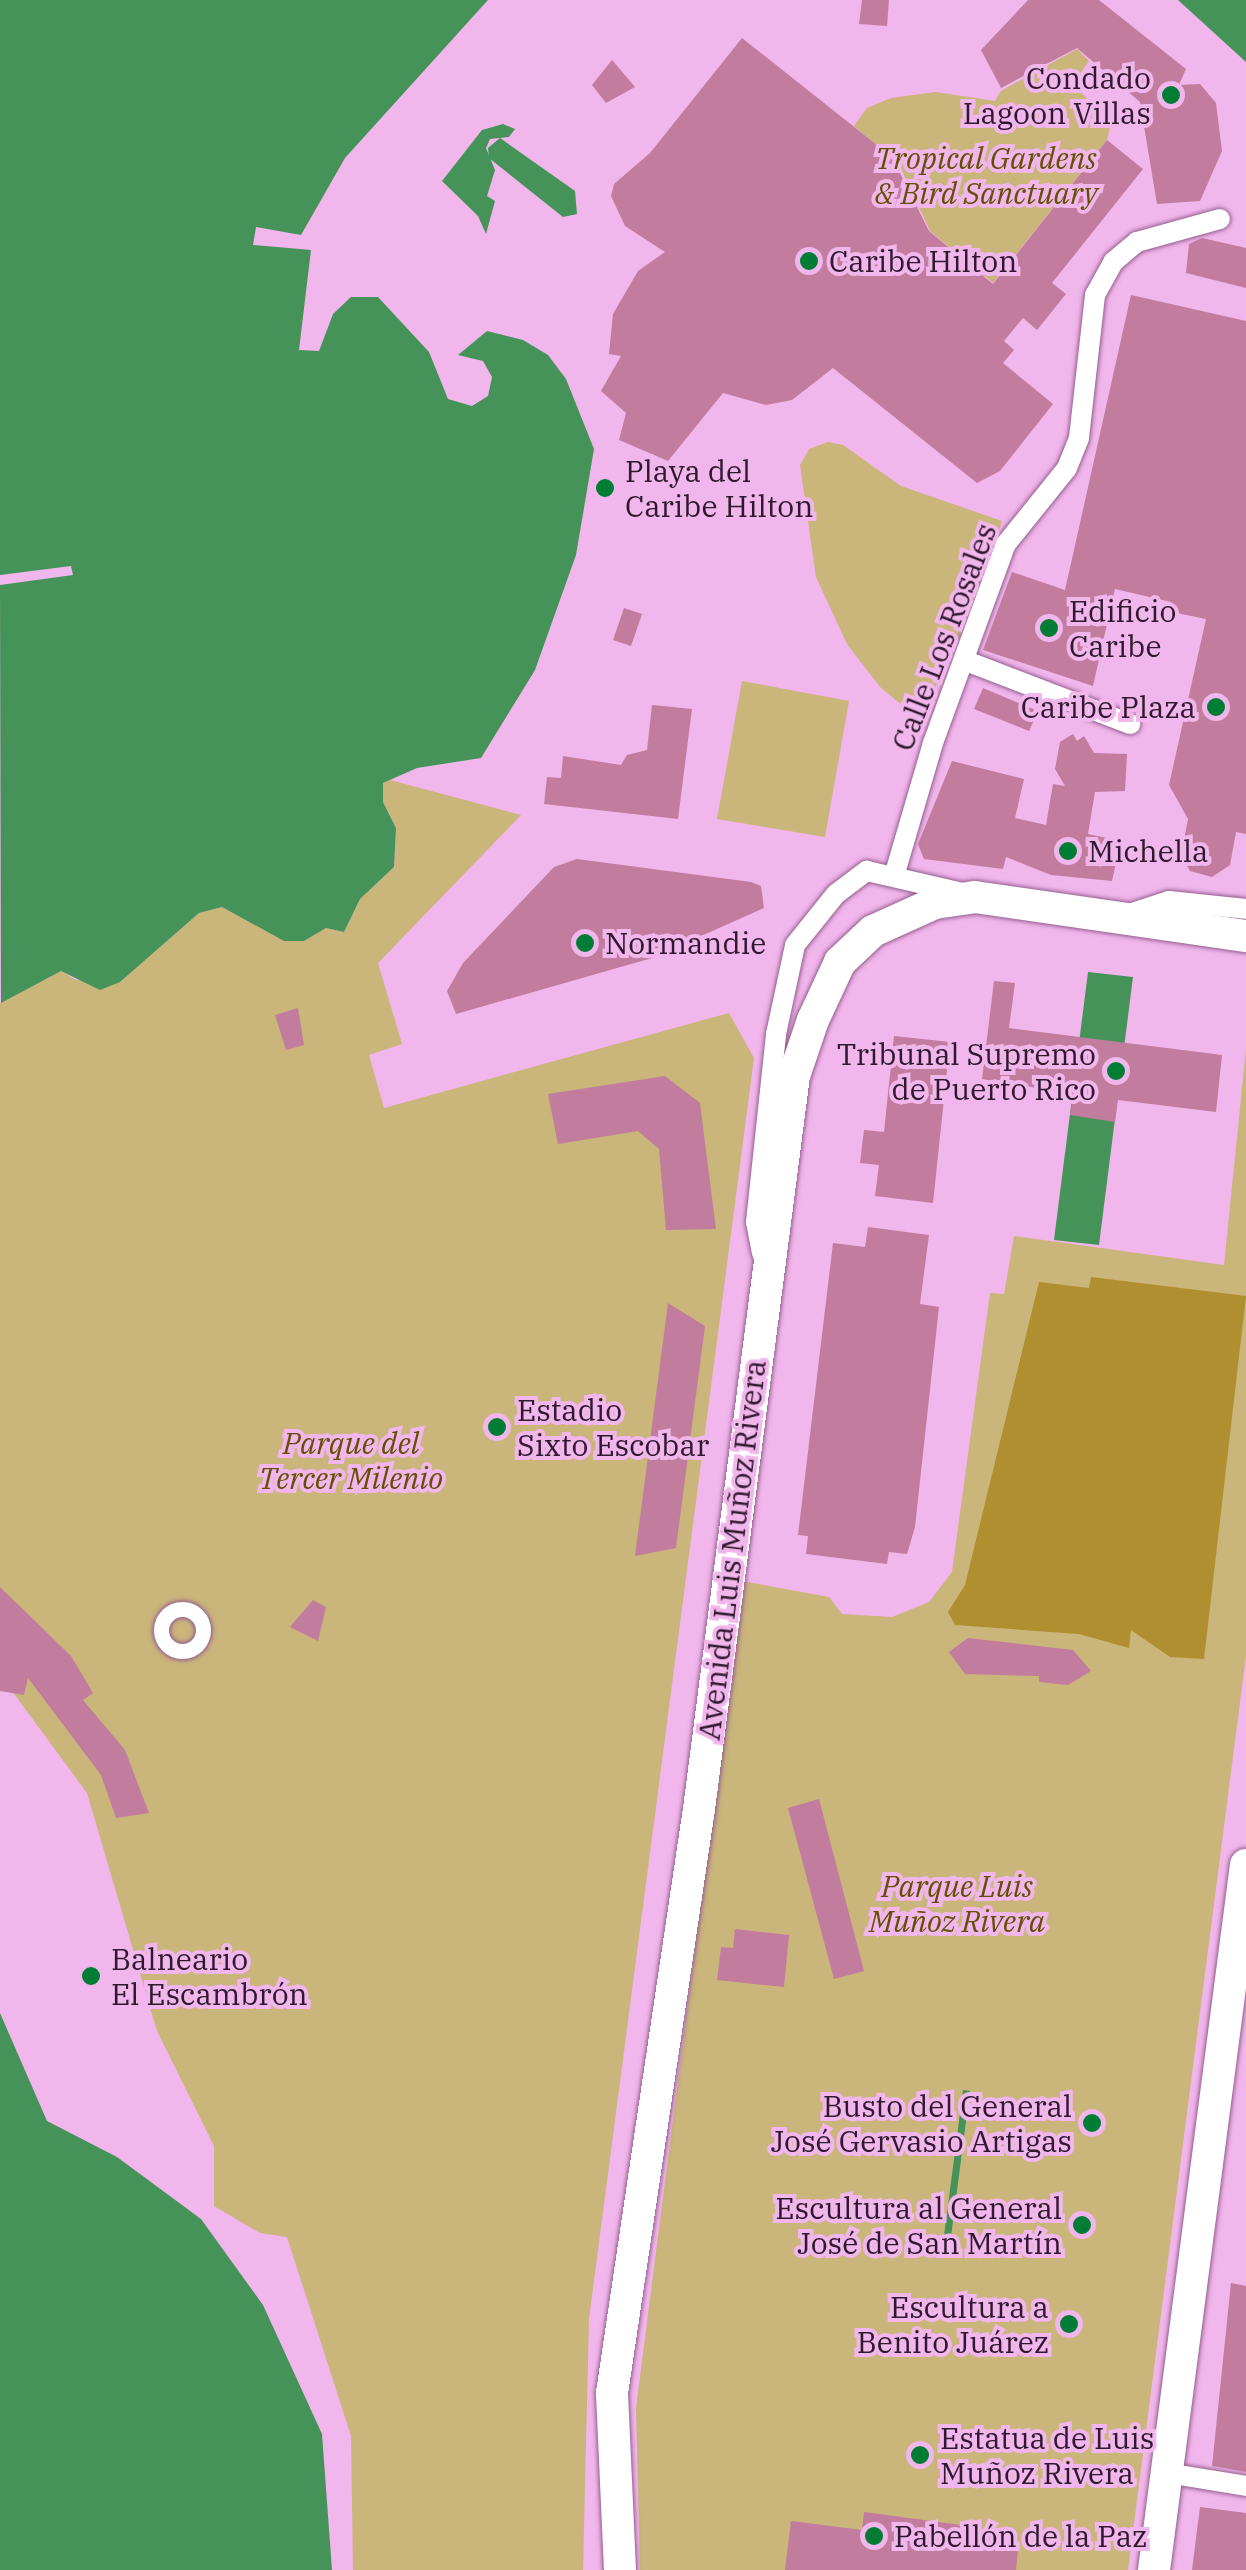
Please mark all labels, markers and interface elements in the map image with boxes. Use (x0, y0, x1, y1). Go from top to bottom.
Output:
place label: Condado Lagoon Villas (963, 60, 1151, 130)
marker: Condado Lagoon Villas (1160, 84, 1182, 106)
park label: Tropical Gardens & Bird Sanctuary (875, 140, 1097, 210)
place label: Caribe Hilton (829, 243, 1017, 279)
marker: Caribe Hilton (798, 250, 820, 272)
place label: Playa del Caribe Hilton (625, 453, 813, 524)
marker: Playa del Caribe Hilton (594, 477, 616, 499)
street label: Calle Los Rosales (884, 518, 1004, 756)
place label: Edificio Caribe (1069, 593, 1176, 664)
marker: Edificio Caribe (1038, 617, 1060, 639)
place label: Caribe Plaza (1021, 689, 1196, 725)
marker: Caribe Plaza (1205, 696, 1227, 718)
place label: Michella (1088, 833, 1208, 869)
marker: Michella (1057, 840, 1079, 862)
place label: Normandie (605, 925, 766, 961)
marker: Normandie (574, 932, 596, 954)
place label: Tribunal Supremo de Puerto Rico (837, 1036, 1096, 1106)
marker: Tribunal Supremo de Puerto Rico (1105, 1060, 1127, 1082)
street label: Avenida Luis Muñoz Rivera (691, 1358, 773, 1742)
place label: Estadio Sixto Escobar (517, 1392, 709, 1462)
marker: Estadio Sixto Escobar (486, 1416, 508, 1438)
park label: Parque del Tercer Milenio (259, 1425, 443, 1496)
park label: Parque Luis Muñoz Rivera (869, 1868, 1045, 1938)
place label: Balneario El Escambrón (111, 1941, 308, 2012)
marker: Balneario El Escambrón (80, 1965, 102, 1987)
place label: Busto del General José Gervasio Artigas (771, 2088, 1072, 2158)
marker: Busto del General José Gervasio Artigas (1081, 2112, 1103, 2134)
place label: Escultura al General José de San Martín (775, 2190, 1062, 2260)
marker: Escultura al General José de San Martín (1071, 2214, 1093, 2236)
place label: Escultura a Benito Juárez (857, 2289, 1049, 2360)
marker: Escultura a Benito Juárez (1058, 2313, 1080, 2335)
place label: Estatua de Luis Muñoz Rivera (940, 2420, 1154, 2490)
marker: Estatua de Luis Muñoz Rivera (909, 2444, 931, 2466)
place label: Pabellón de la Paz (894, 2518, 1147, 2554)
marker: Pabellón de la Paz (863, 2525, 885, 2547)

